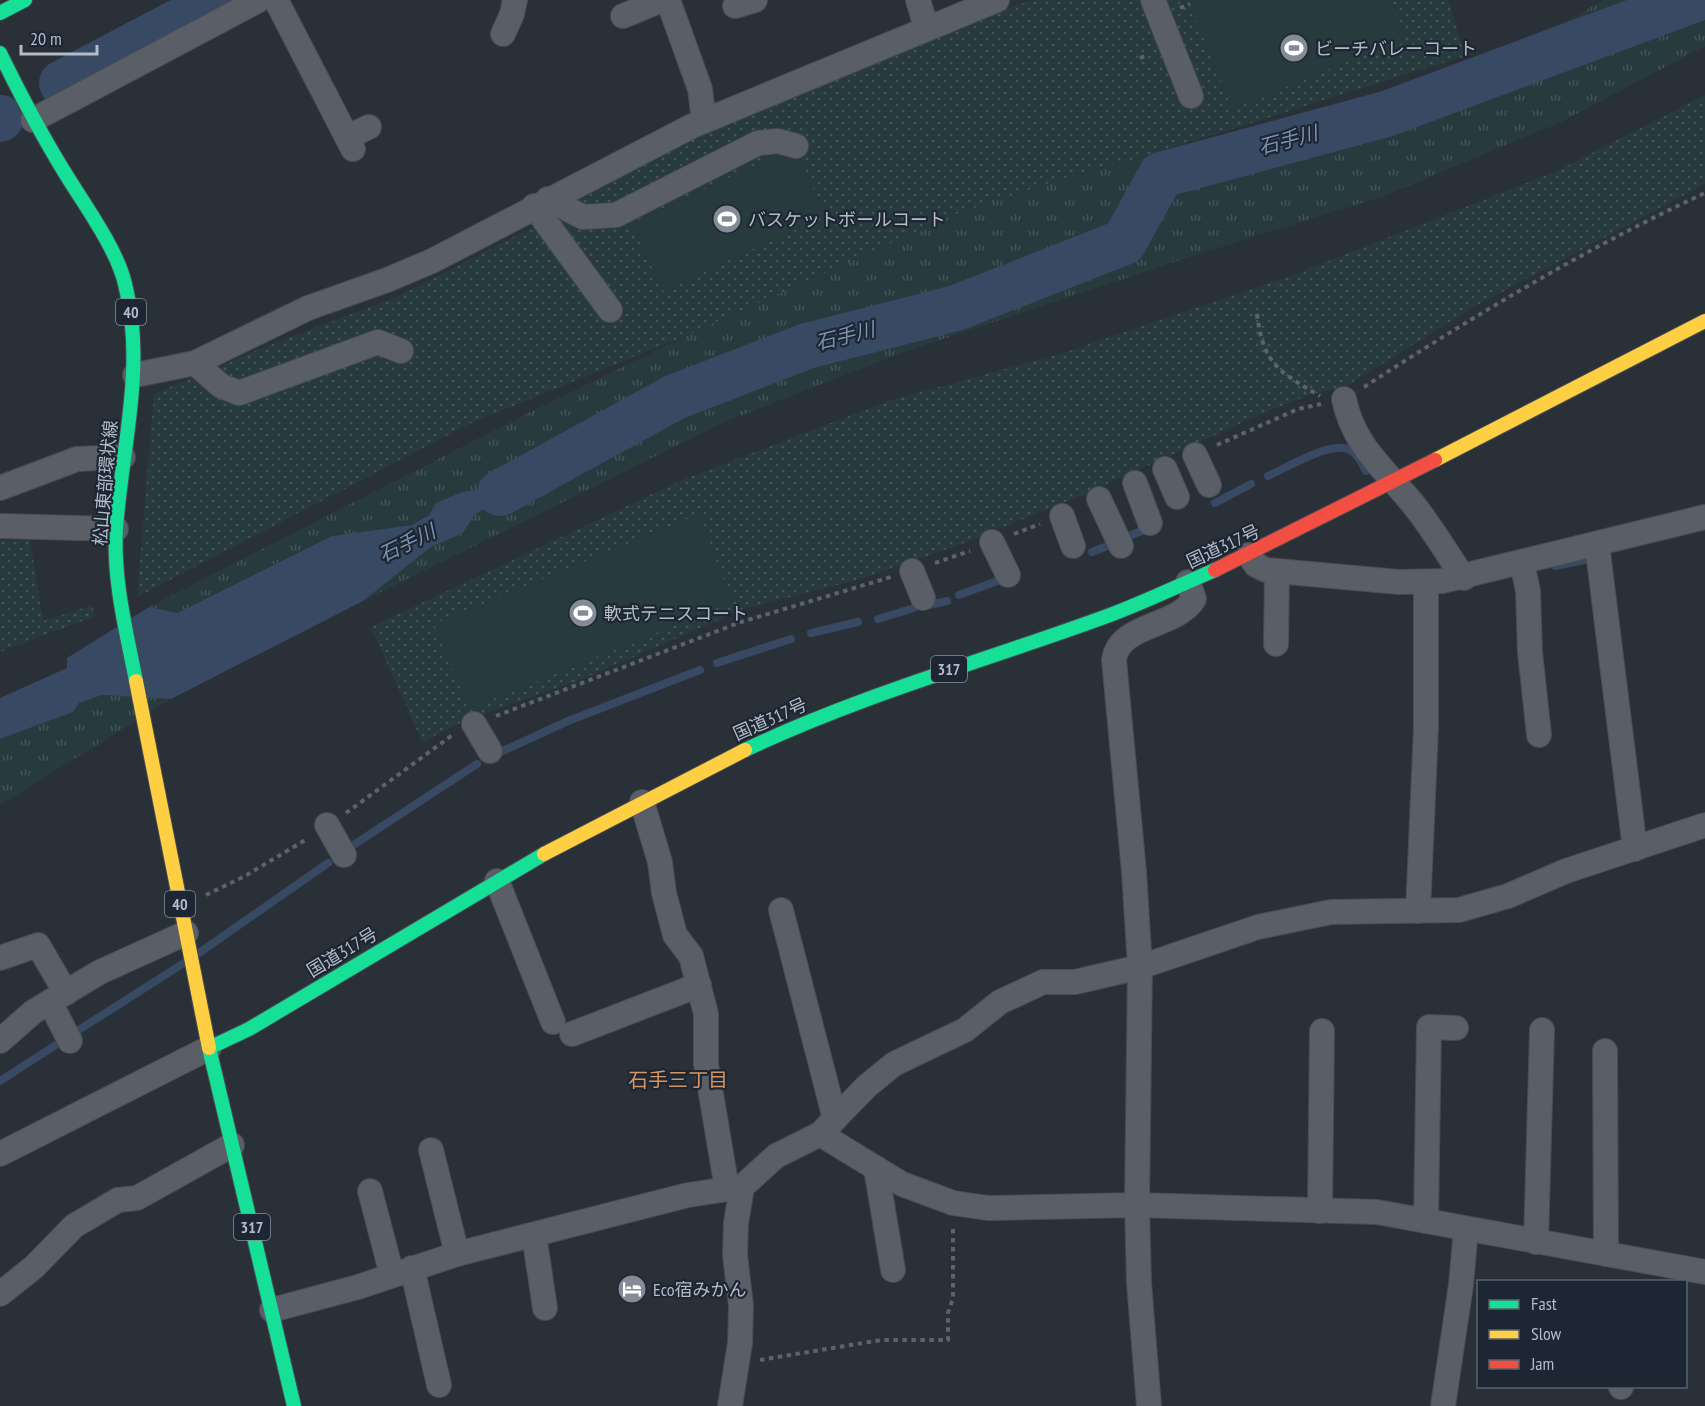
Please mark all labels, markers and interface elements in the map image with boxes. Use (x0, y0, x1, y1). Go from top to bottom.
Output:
scale bar (21, 18, 98, 56)
text: 20 m (30, 27, 62, 50)
sports icon: ビーチバレーコート (1278, 32, 1310, 64)
place label: ビーチバレーコート (1315, 37, 1477, 60)
water label: 石手川 (1256, 119, 1322, 160)
sports icon: バスケットボールコート (711, 203, 743, 235)
place label: バスケットボールコート (748, 208, 946, 231)
road number: 40 (116, 299, 146, 325)
water label: 石手川 (813, 316, 879, 356)
street label: 松山東部環状線 (88, 419, 122, 547)
water label: 石手川 (374, 517, 441, 568)
street label: 国道317号 (1183, 519, 1263, 573)
sports icon: 軟式テニスコート (567, 597, 599, 629)
place label: 軟式テニスコート (604, 602, 748, 625)
road number: 317 (931, 656, 967, 682)
street label: 国道317号 (730, 693, 810, 745)
road number: 40 (165, 891, 195, 917)
street label: 国道317号 (303, 922, 381, 982)
district label: 石手三丁目 (628, 1067, 728, 1093)
road number: 317 (234, 1214, 270, 1240)
hotel icon: Eco宿みかん (616, 1273, 648, 1305)
place label: Eco宿みかん (653, 1278, 747, 1301)
legend (1477, 1280, 1687, 1388)
text: Fast (1531, 1292, 1557, 1315)
text: Slow (1531, 1322, 1562, 1345)
text: Jam (1530, 1352, 1554, 1375)

